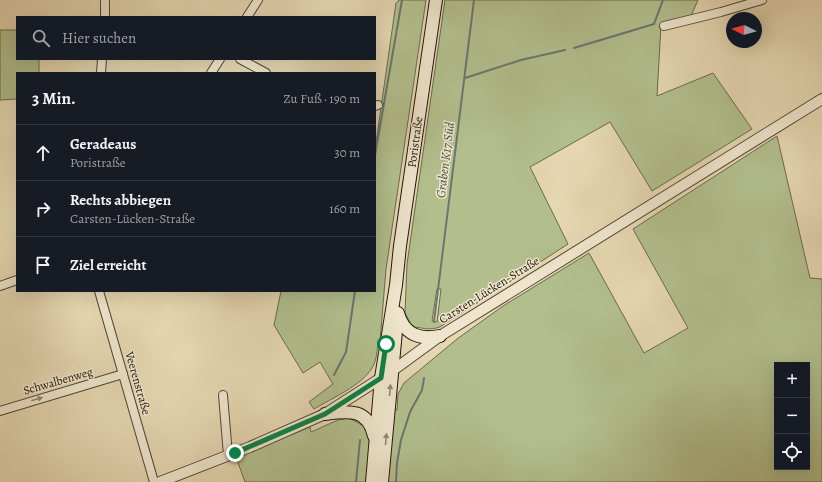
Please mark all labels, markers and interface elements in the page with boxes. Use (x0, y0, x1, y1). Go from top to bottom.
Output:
north arrow (726, 12, 762, 48)
search box (16, 16, 376, 60)
icon: search (30, 27, 52, 49)
text: Hier suchen (62, 28, 136, 48)
text: 3 Min. (32, 87, 76, 110)
text: Zu Fuß · 190 m (283, 90, 360, 107)
street label: Poristraße (404, 115, 426, 169)
water label: Graben K17 Süd (432, 121, 458, 199)
text: Geradeaus (70, 134, 136, 154)
icon: ahead (32, 142, 54, 164)
text: 30 m (334, 144, 360, 161)
text: Poristraße (70, 154, 126, 171)
text: Rechts abbiegen (70, 190, 171, 210)
icon: right (32, 198, 54, 220)
text: 160 m (329, 200, 360, 217)
text: Carsten-Lücken-Straße (70, 210, 195, 227)
street label: Carsten-Lücken-Straße (436, 253, 542, 327)
icon: arrive (32, 254, 54, 276)
text: Ziel erreicht (70, 255, 146, 275)
route start (377, 335, 395, 353)
street label: Veerenstraße (121, 349, 155, 416)
map controls (774, 362, 810, 470)
button: + (774, 362, 810, 398)
street label: Schwalbenweg (21, 363, 95, 399)
one-way arrow (387, 384, 394, 396)
one-way arrow (32, 396, 44, 402)
button: − (774, 398, 810, 434)
one-way arrow (382, 433, 389, 445)
button: locate (774, 434, 810, 470)
route end (226, 444, 244, 462)

